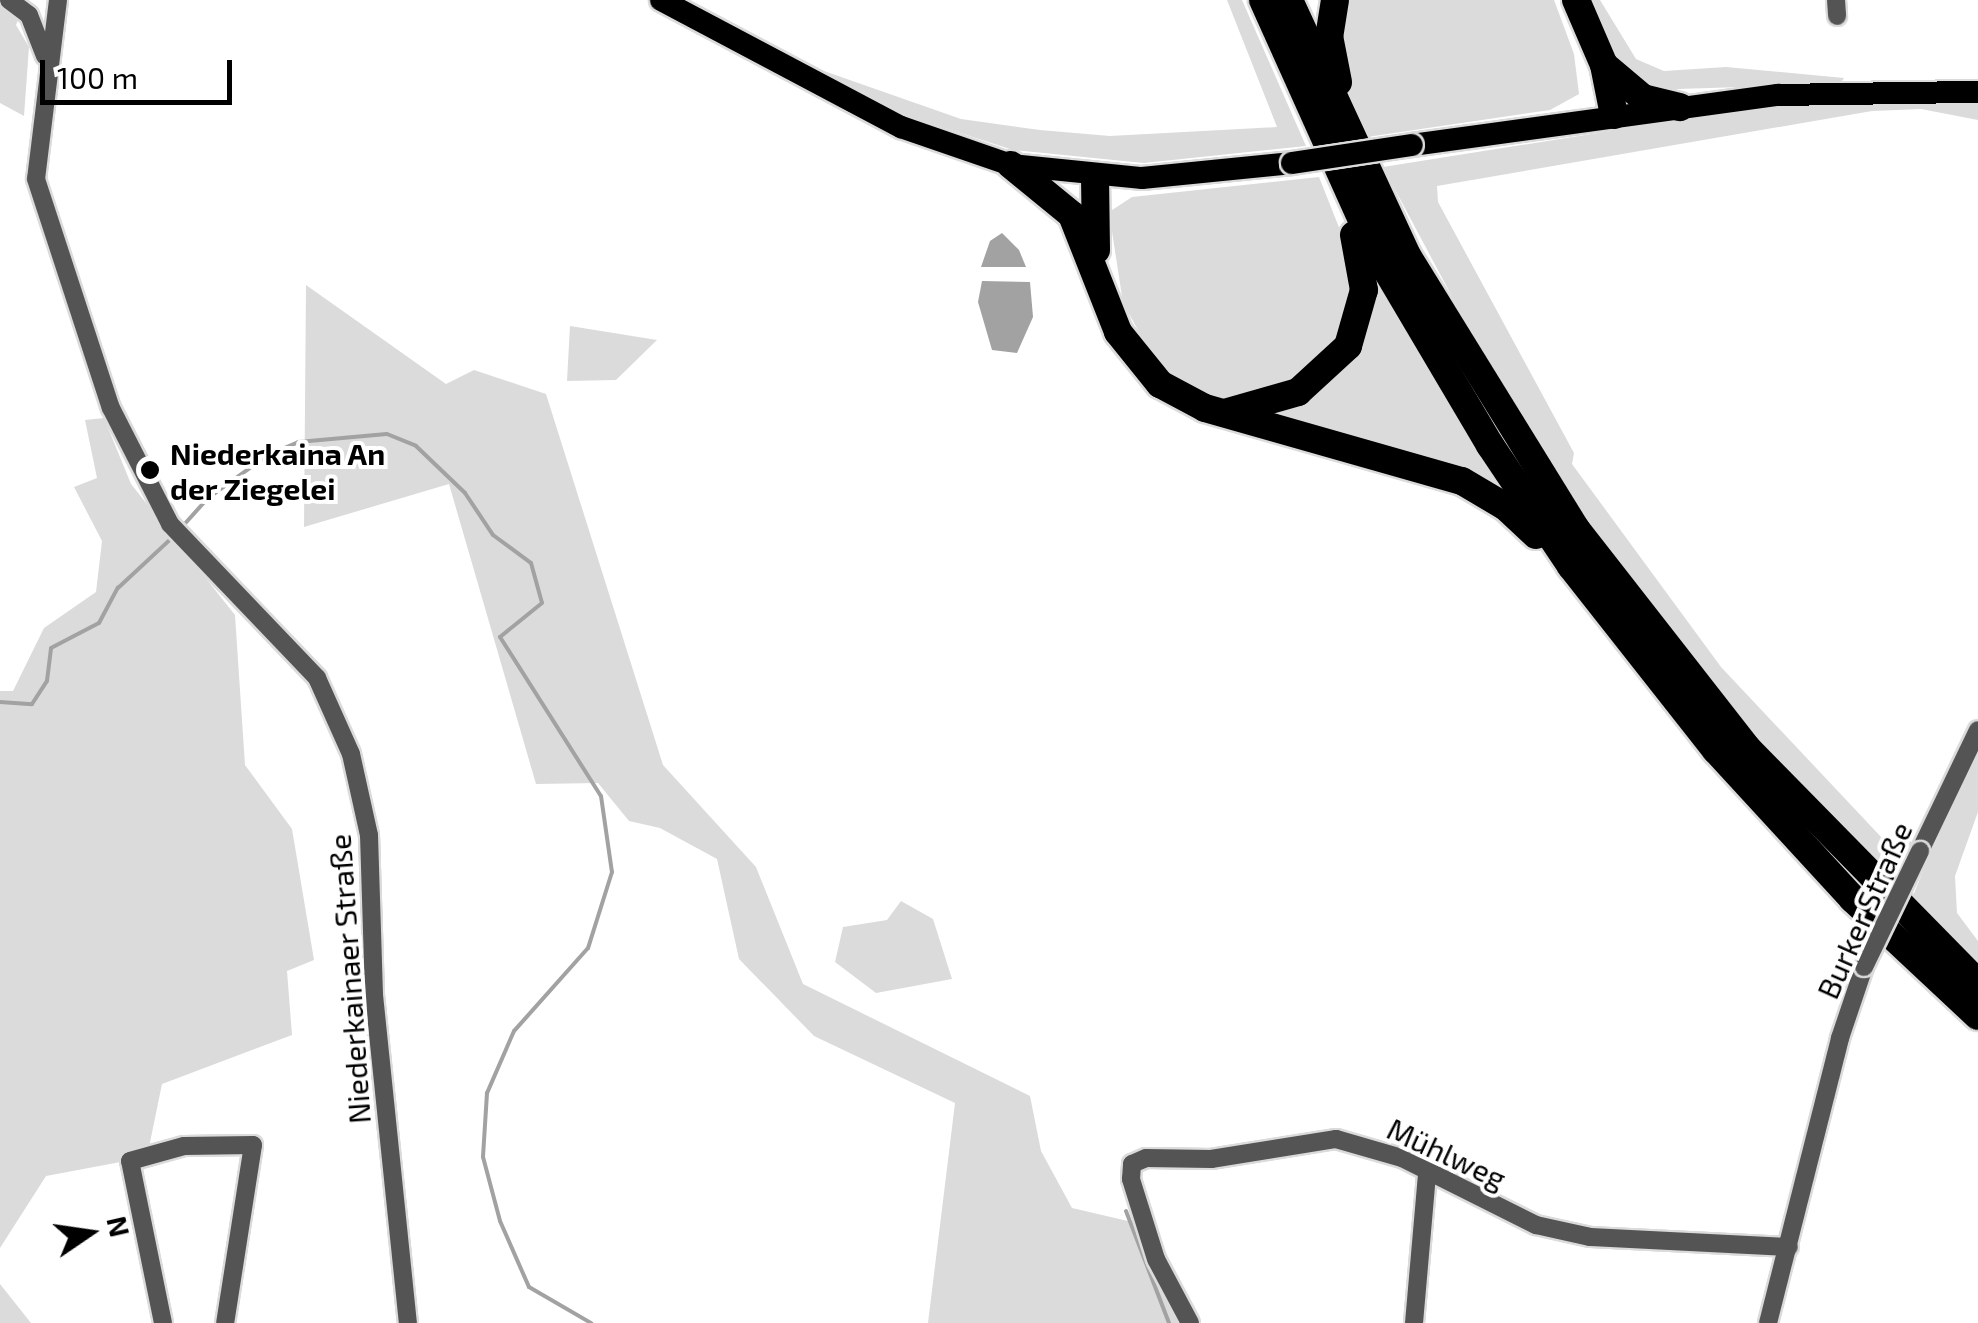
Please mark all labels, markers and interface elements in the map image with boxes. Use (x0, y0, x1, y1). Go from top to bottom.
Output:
scale bar (45, 40, 238, 102)
text: 100 m (57, 59, 138, 95)
place label: Niederkaina An der Ziegelei (170, 435, 386, 506)
marker: Niederkaina An der Ziegelei (139, 459, 161, 481)
street label: Burker Straße (1809, 816, 1919, 1004)
street label: Niederkainaer Straße (321, 833, 377, 1125)
street label: Mühlweg (1382, 1110, 1512, 1196)
north arrow (40, 1183, 140, 1283)
text: N (100, 1213, 138, 1240)

